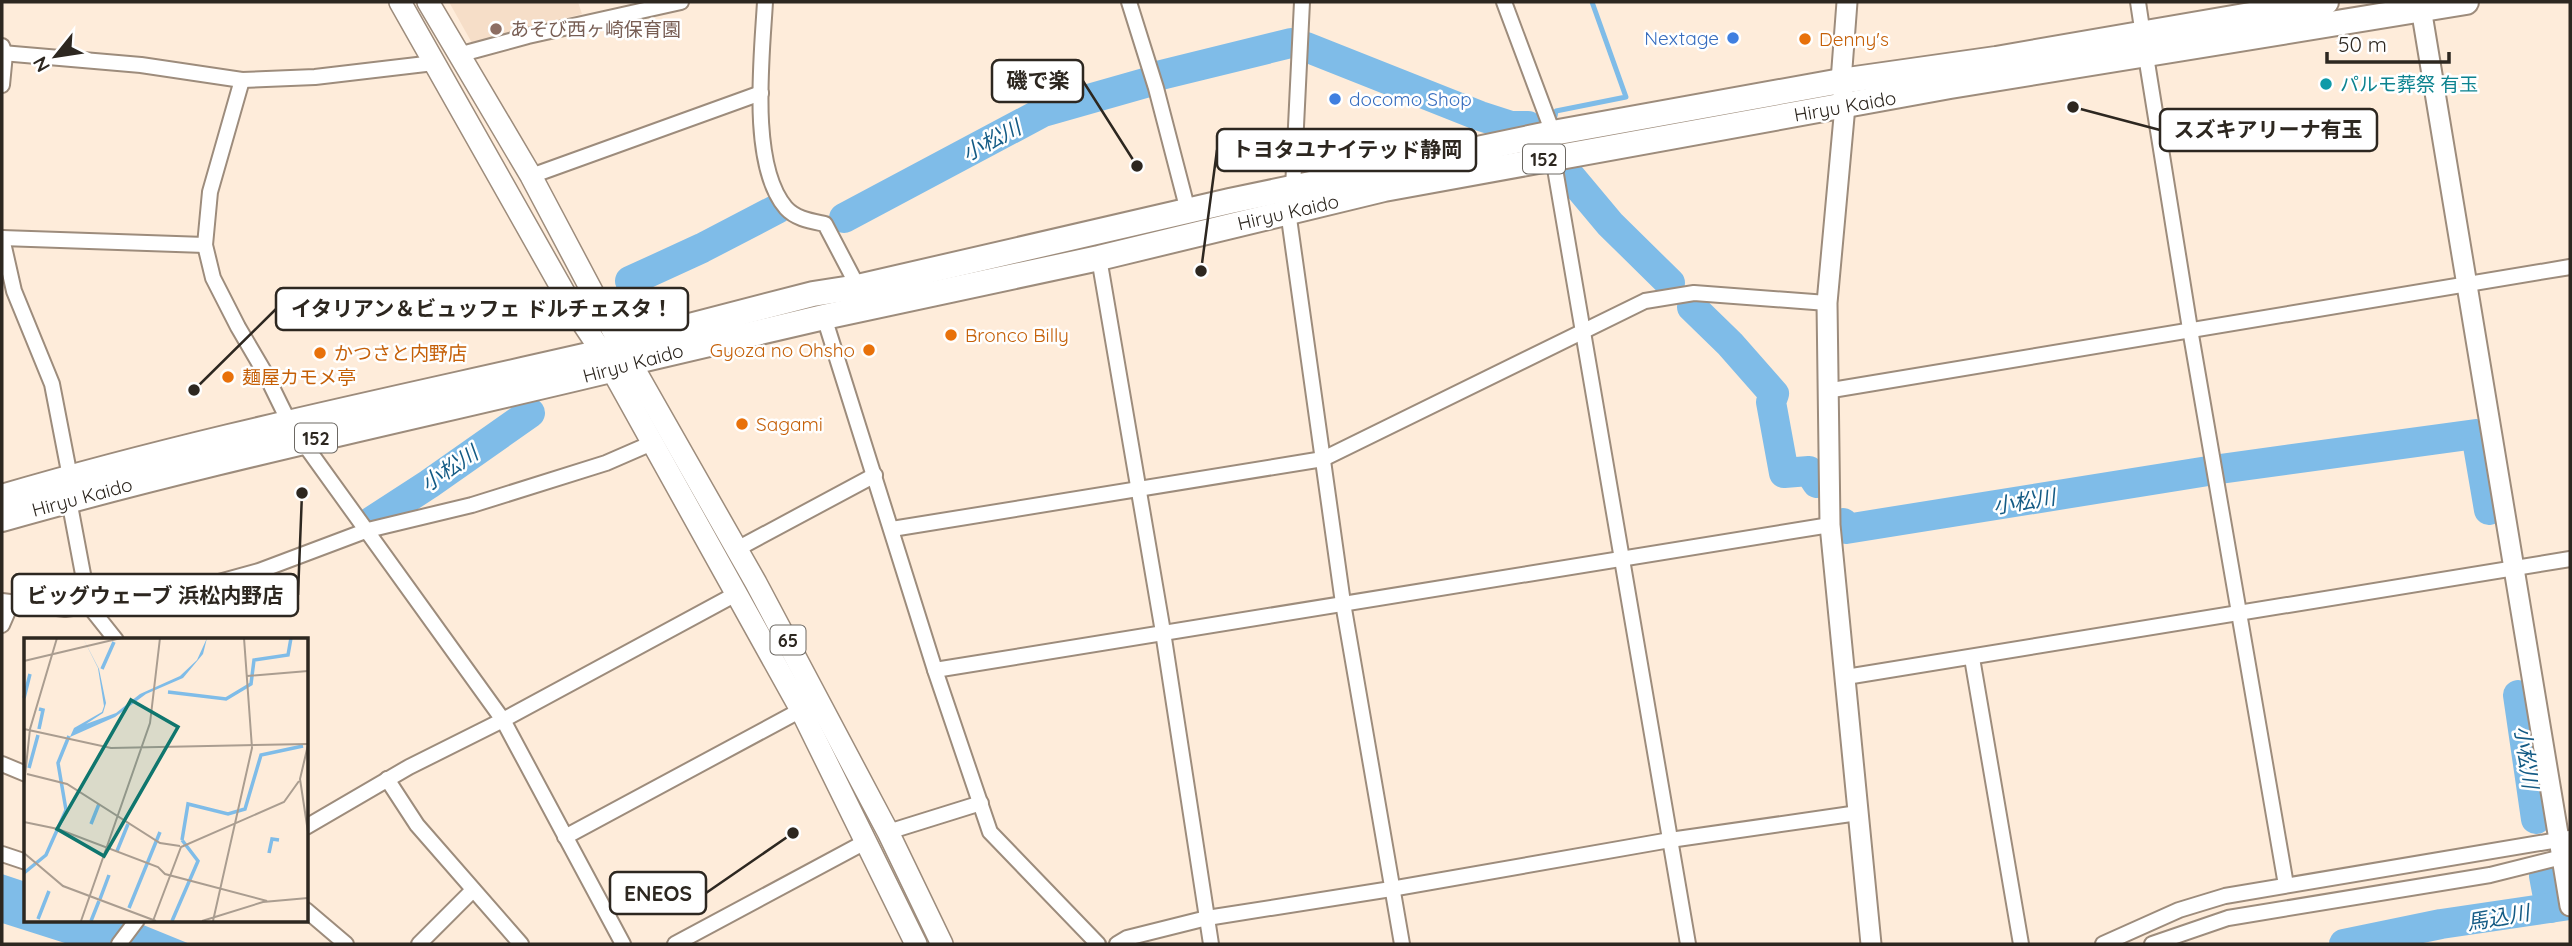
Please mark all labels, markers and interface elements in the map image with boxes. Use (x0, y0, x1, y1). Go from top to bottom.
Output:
place label: あそび西ヶ崎保育園 (510, 17, 681, 41)
north arrow (21, 21, 91, 91)
marker: あそび西ヶ崎保育園 (488, 21, 504, 37)
scale bar (2327, 21, 2450, 65)
place label: Nextage (1644, 26, 1719, 50)
place label: Denny's (1819, 27, 1889, 51)
marker: Nextage (1725, 30, 1741, 46)
marker: Denny's (1797, 31, 1813, 47)
text: 50 m (2338, 31, 2387, 57)
text: N (27, 52, 55, 77)
callout: 磯で楽 (992, 60, 1083, 102)
text: 磯で楽 (1007, 67, 1070, 93)
place label: パルモ葬祭 有玉 (2340, 72, 2478, 96)
marker: パルモ葬祭 有玉 (2318, 76, 2334, 92)
street label: Hiryu Kaido (1792, 85, 1898, 127)
place label: docomo Shop (1349, 87, 1472, 111)
marker: docomo Shop (1327, 91, 1343, 107)
callout: スズキアリーナ有玉 (2160, 109, 2377, 151)
water label: 小松川 (957, 113, 1027, 166)
text: スズキアリーナ有玉 (2174, 116, 2363, 142)
callout: トヨタユナイテッド静岡 (1217, 129, 1476, 171)
text: トヨタユナイテッド静岡 (1232, 136, 1462, 162)
road number: 152 (1523, 144, 1565, 174)
street label: Hiryu Kaido (1235, 189, 1341, 235)
callout: イタリアン＆ビュッフェ ドルチェスタ！ (276, 288, 688, 330)
text: イタリアン＆ビュッフェ ドルチェスタ！ (291, 295, 673, 321)
place label: Bronco Billy (965, 323, 1069, 347)
marker: Bronco Billy (943, 327, 959, 343)
street label: Hiryu Kaido (580, 338, 686, 388)
place label: Gyoza no Ohsho (710, 338, 855, 362)
place label: かつさと内野店 (334, 341, 467, 365)
marker: Gyoza no Ohsho (861, 342, 877, 358)
marker: かつさと内野店 (312, 345, 328, 361)
place label: 麺屋カモメ亭 (242, 365, 356, 389)
marker: 麺屋カモメ亭 (220, 369, 236, 385)
place label: Sagami (756, 412, 823, 436)
marker: Sagami (734, 416, 750, 432)
road number: 152 (295, 424, 337, 452)
water label: 小松川 (416, 438, 484, 496)
street label: Hiryu Kaido (29, 472, 135, 522)
water label: 小松川 (1991, 483, 2059, 519)
callout: ビッグウェーブ 浜松内野店 (12, 574, 298, 616)
text: ビッグウェーブ 浜松内野店 (27, 582, 283, 608)
road number: 65 (770, 626, 806, 654)
inset map (24, 638, 308, 922)
water label: 小松川 (2510, 724, 2545, 792)
callout: ENEOS (610, 872, 706, 914)
text: ENEOS (624, 880, 692, 906)
water label: 馬込川 (2465, 898, 2533, 935)

